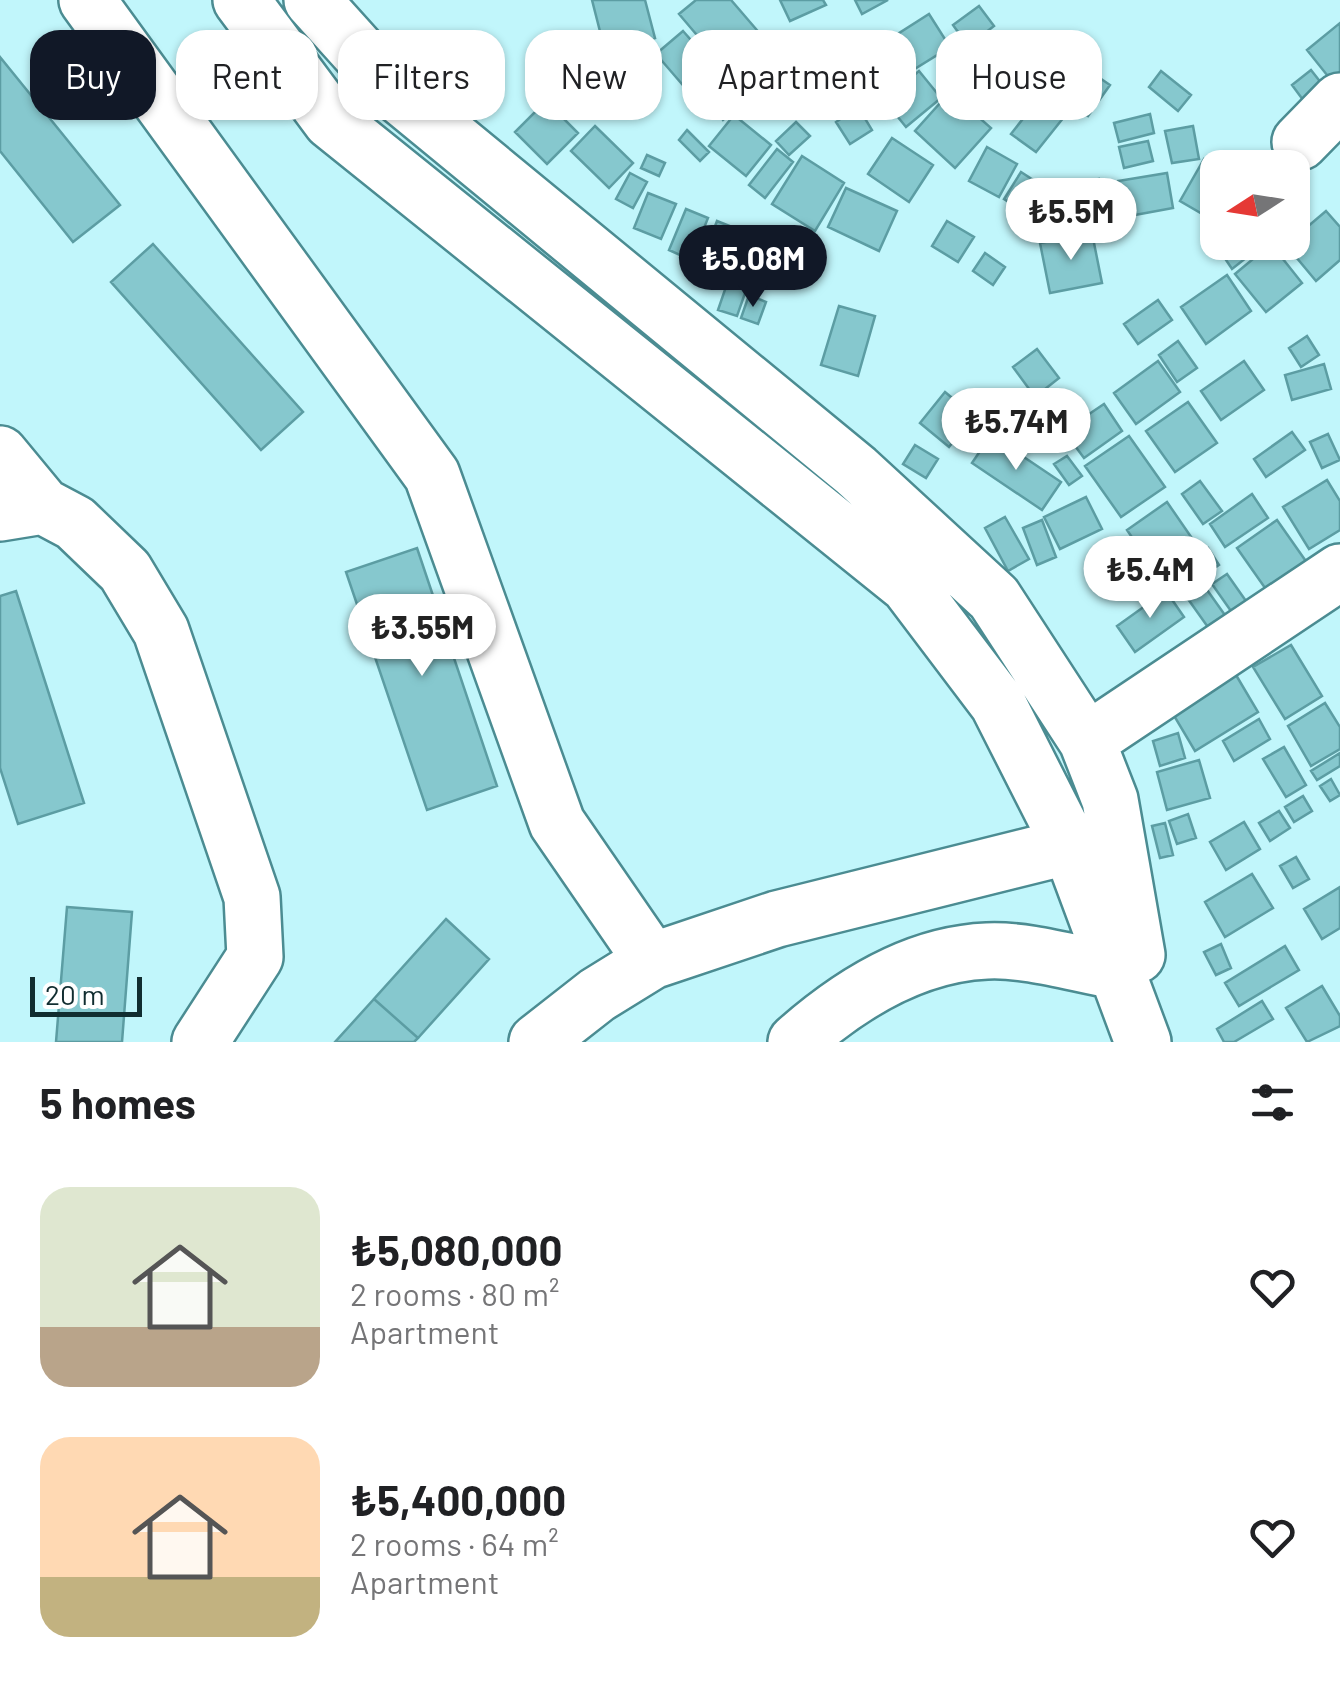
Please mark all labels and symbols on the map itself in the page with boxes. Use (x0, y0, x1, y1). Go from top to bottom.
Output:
north arrow (1200, 150, 1310, 260)
pin: ₺5.5M (1001, 178, 1141, 263)
pin: ₺5.08M (672, 225, 834, 310)
pin: ₺5.74M (935, 388, 1097, 473)
pin: ₺5.4M (1080, 536, 1220, 621)
pin: ₺3.55M (341, 594, 503, 679)
scale bar (30, 972, 142, 1016)

